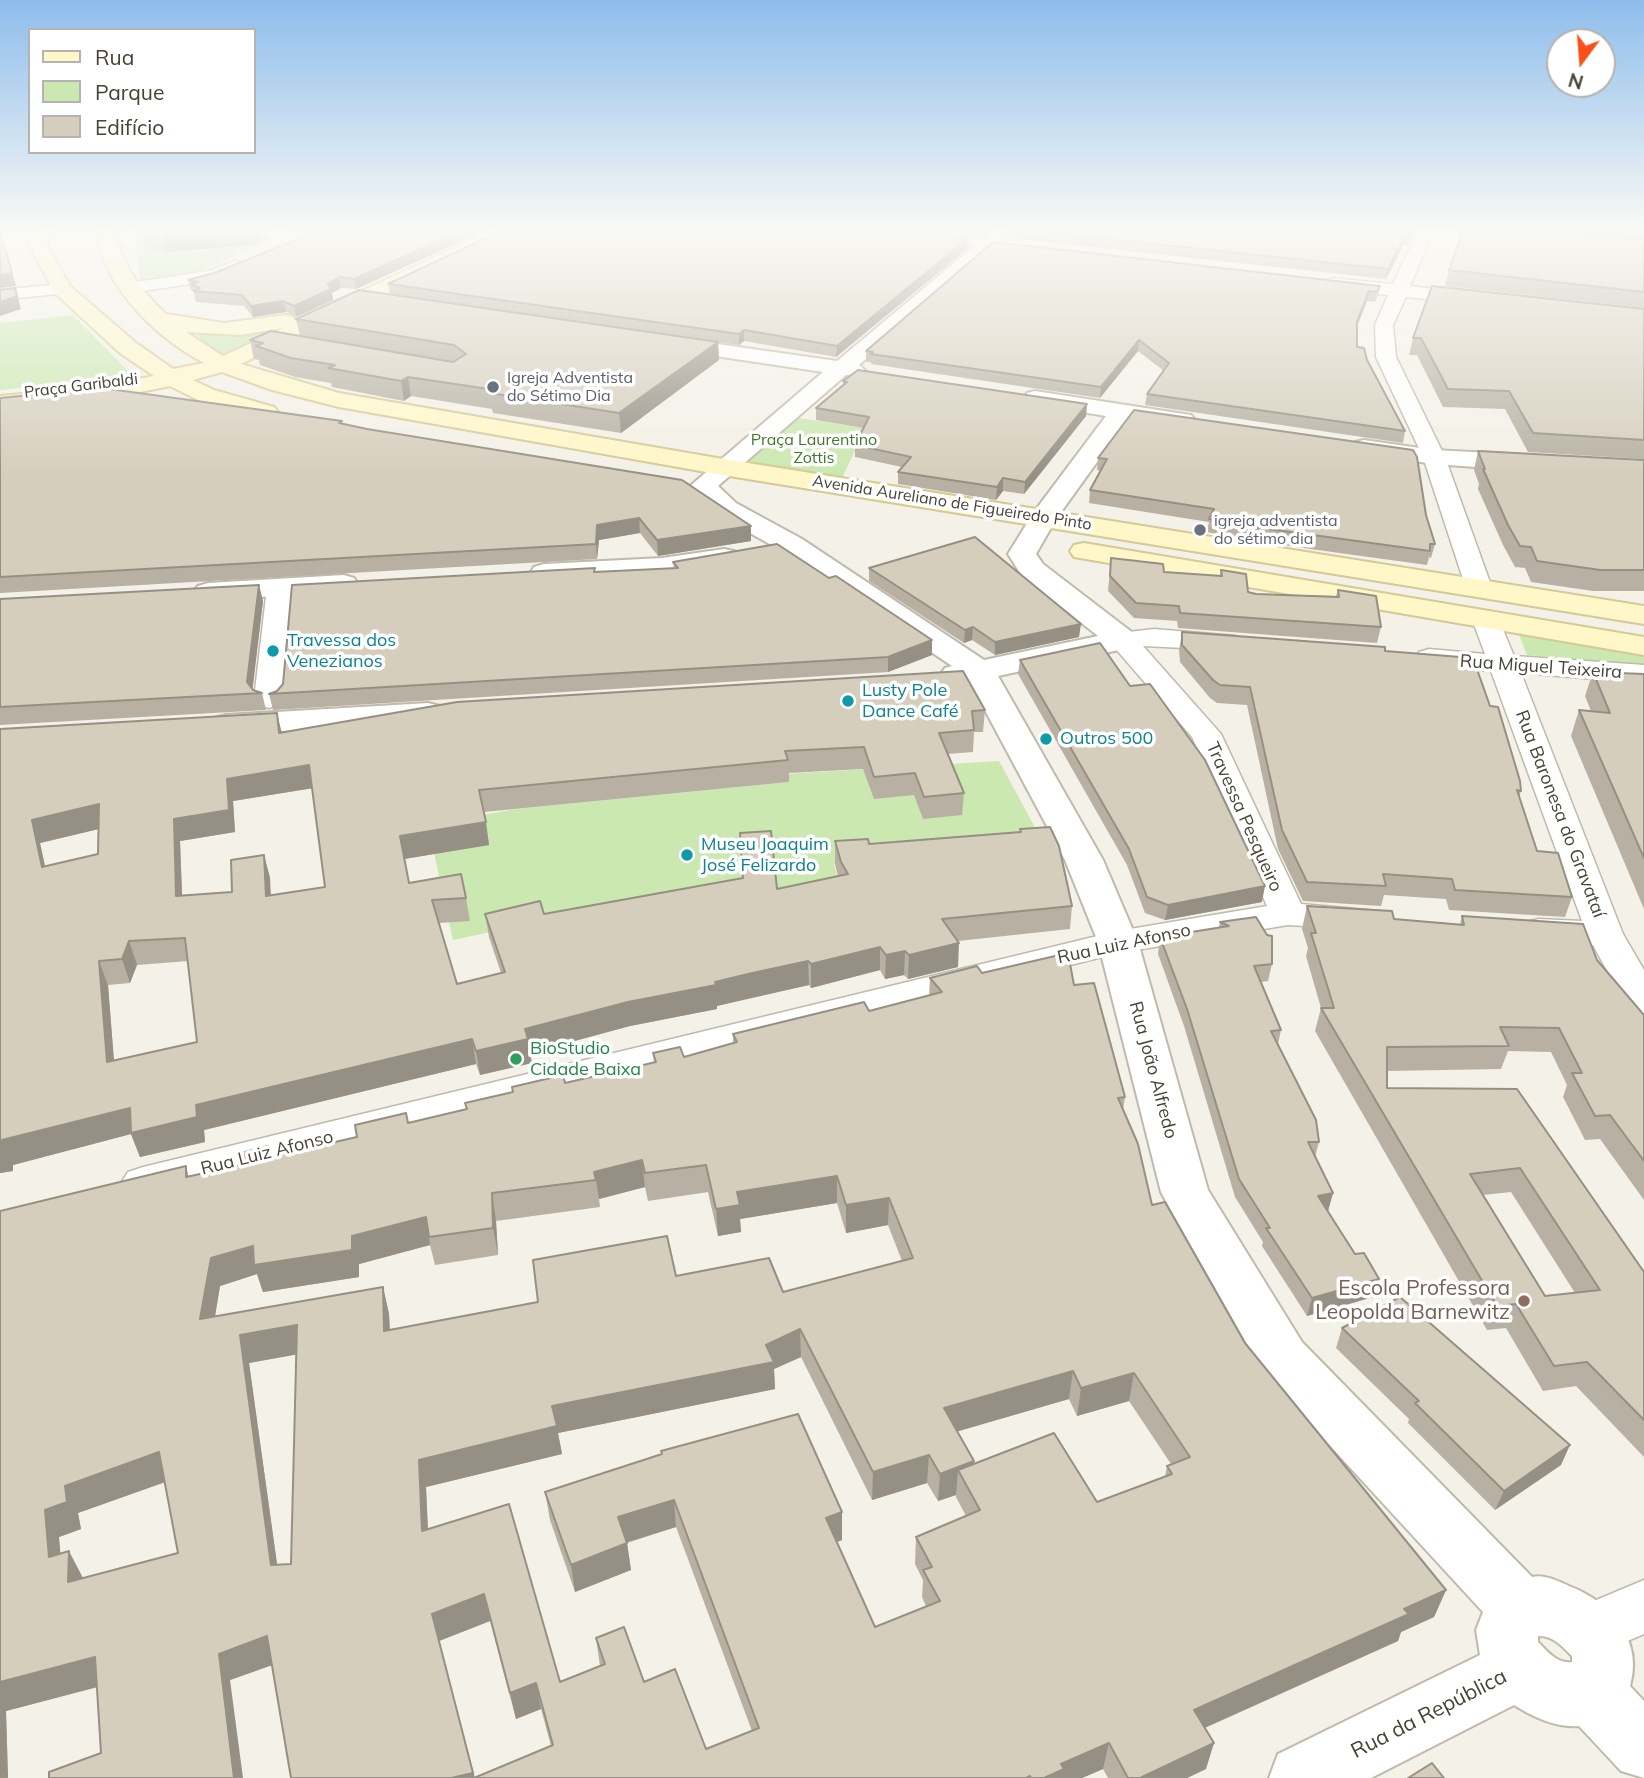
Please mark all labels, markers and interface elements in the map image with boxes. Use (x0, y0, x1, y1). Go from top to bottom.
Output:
legend (28, 28, 256, 154)
north arrow (1546, 28, 1616, 98)
text: Rua (95, 44, 134, 70)
text: N (1566, 68, 1586, 95)
text: Parque (95, 79, 164, 105)
text: Edifício (95, 114, 164, 140)
place label: Igreja Adventista do Sétimo Dia (507, 368, 633, 406)
street label: Praça Garibaldi (23, 369, 139, 403)
marker: Igreja Adventista do Sétimo Dia (485, 379, 501, 395)
park label: Praça Laurentino Zottis (751, 430, 877, 468)
street label: Avenida Aureliano de Figueiredo Pinto (811, 471, 1093, 535)
place label: igreja adventista do sétimo dia (1214, 511, 1338, 549)
marker: igreja adventista do sétimo dia (1192, 522, 1208, 538)
place label: Travessa dos Venezianos (287, 630, 396, 672)
marker: Travessa dos Venezianos (265, 643, 281, 659)
street label: Rua Miguel Teixeira (1459, 651, 1623, 683)
place label: Lusty Pole Dance Café (862, 680, 958, 722)
marker: Lusty Pole Dance Café (840, 693, 856, 709)
street label: Rua Baronesa do Gravataí (1510, 707, 1610, 921)
place label: Outros 500 (1060, 728, 1153, 750)
marker: Outros 500 (1038, 731, 1054, 747)
street label: Travessa Pesqueiro (1201, 739, 1287, 895)
place label: Museu Joaquim José Felizardo (701, 834, 829, 876)
marker: Museu Joaquim José Felizardo (679, 847, 695, 863)
street label: Rua Luiz Afonso (1055, 919, 1193, 969)
street label: Rua João Alfredo (1124, 999, 1182, 1141)
place label: BioStudio Cidade Baixa (530, 1038, 641, 1080)
marker: BioStudio Cidade Baixa (508, 1051, 524, 1067)
street label: Rua Luiz Afonso (199, 1126, 335, 1180)
place label: Escola Professora Leopolda Barnewitz (1315, 1276, 1510, 1326)
marker: Escola Professora Leopolda Barnewitz (1516, 1293, 1532, 1309)
street label: Rua da República (1347, 1664, 1511, 1764)

